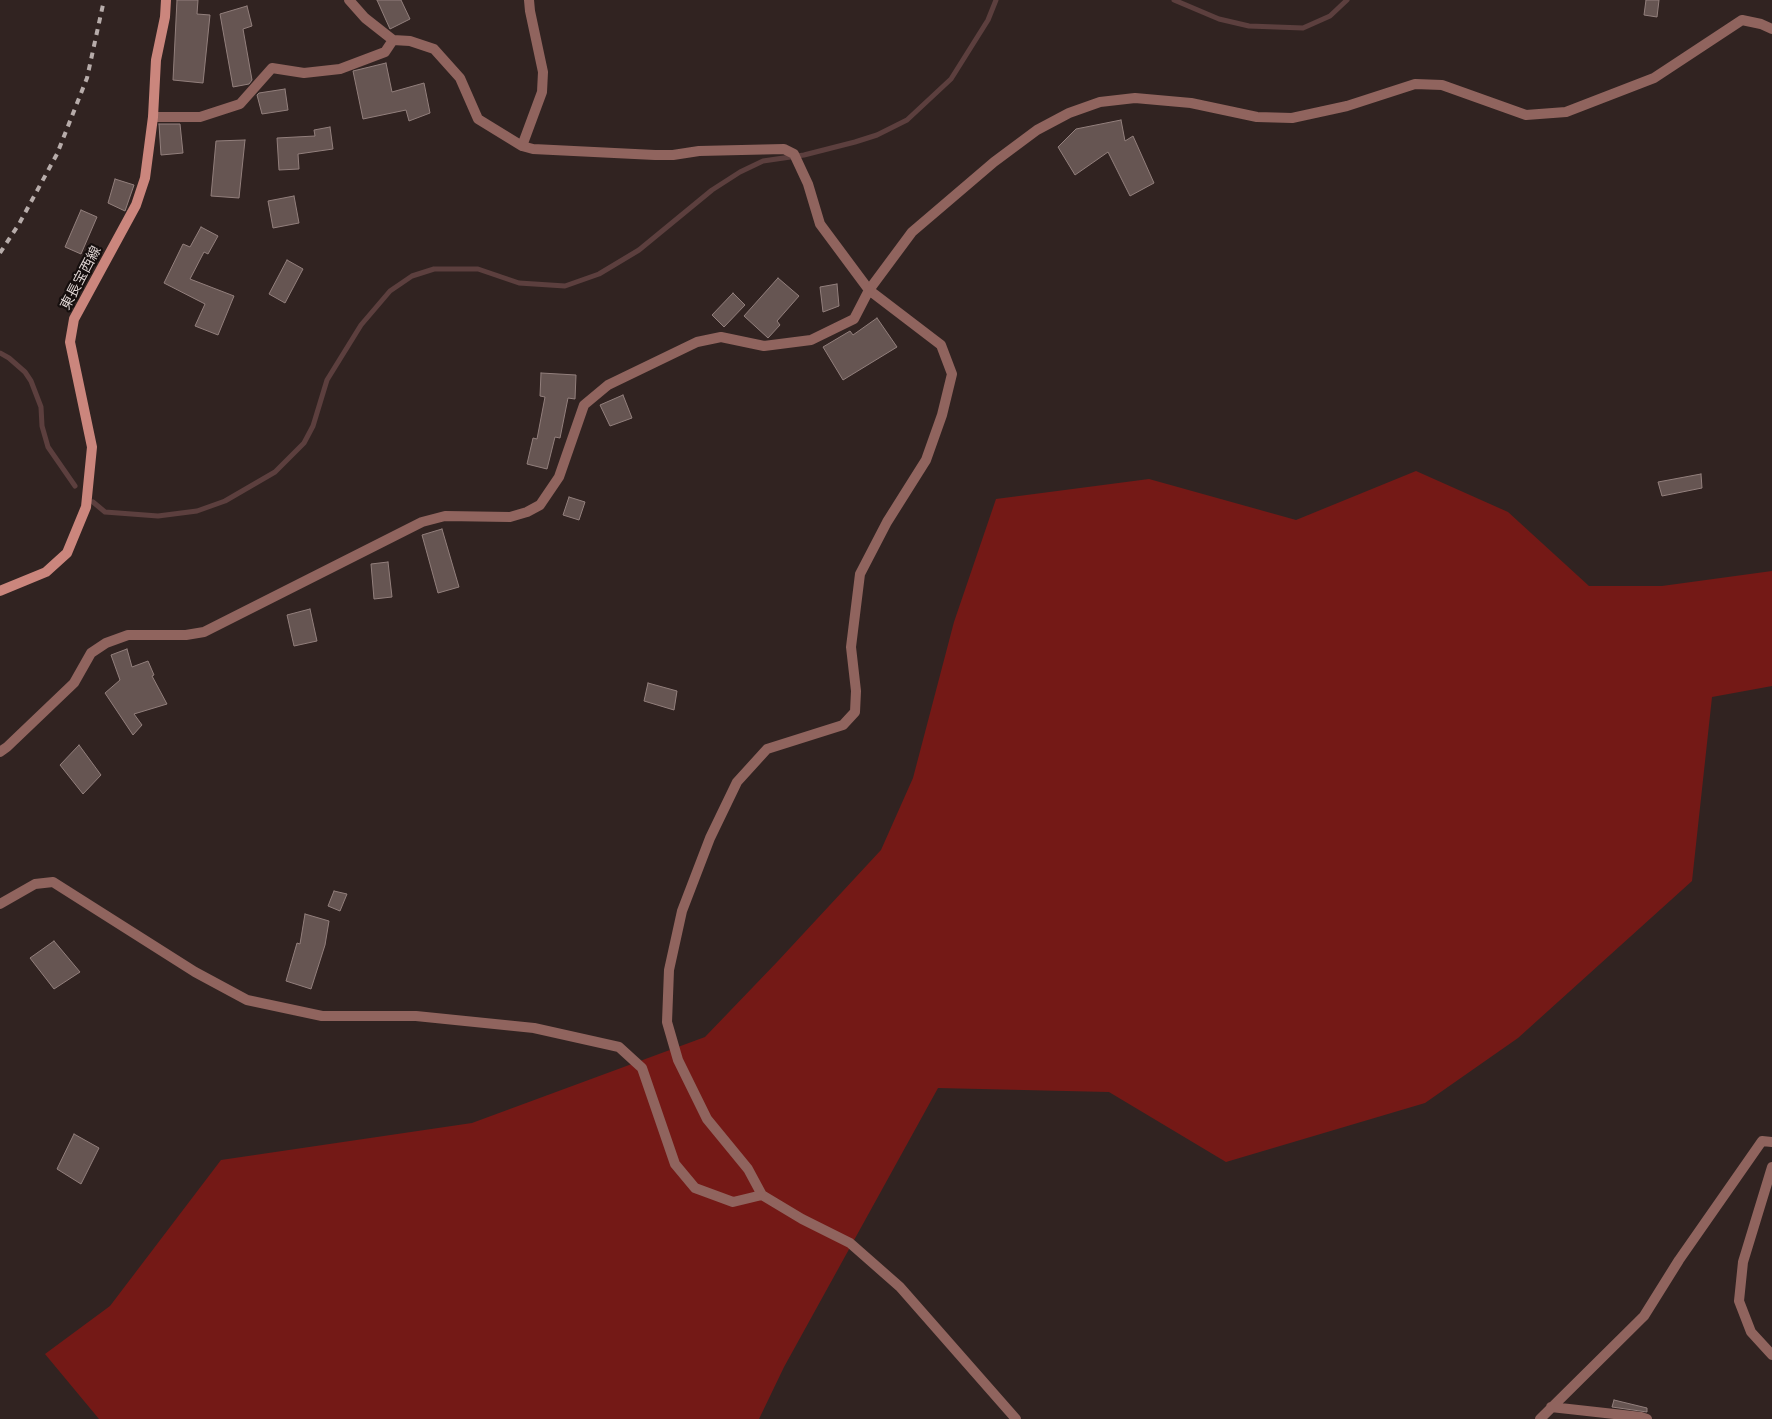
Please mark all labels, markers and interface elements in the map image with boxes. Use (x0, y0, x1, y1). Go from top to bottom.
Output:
street label: 東長宝西線 (57, 243, 105, 313)

